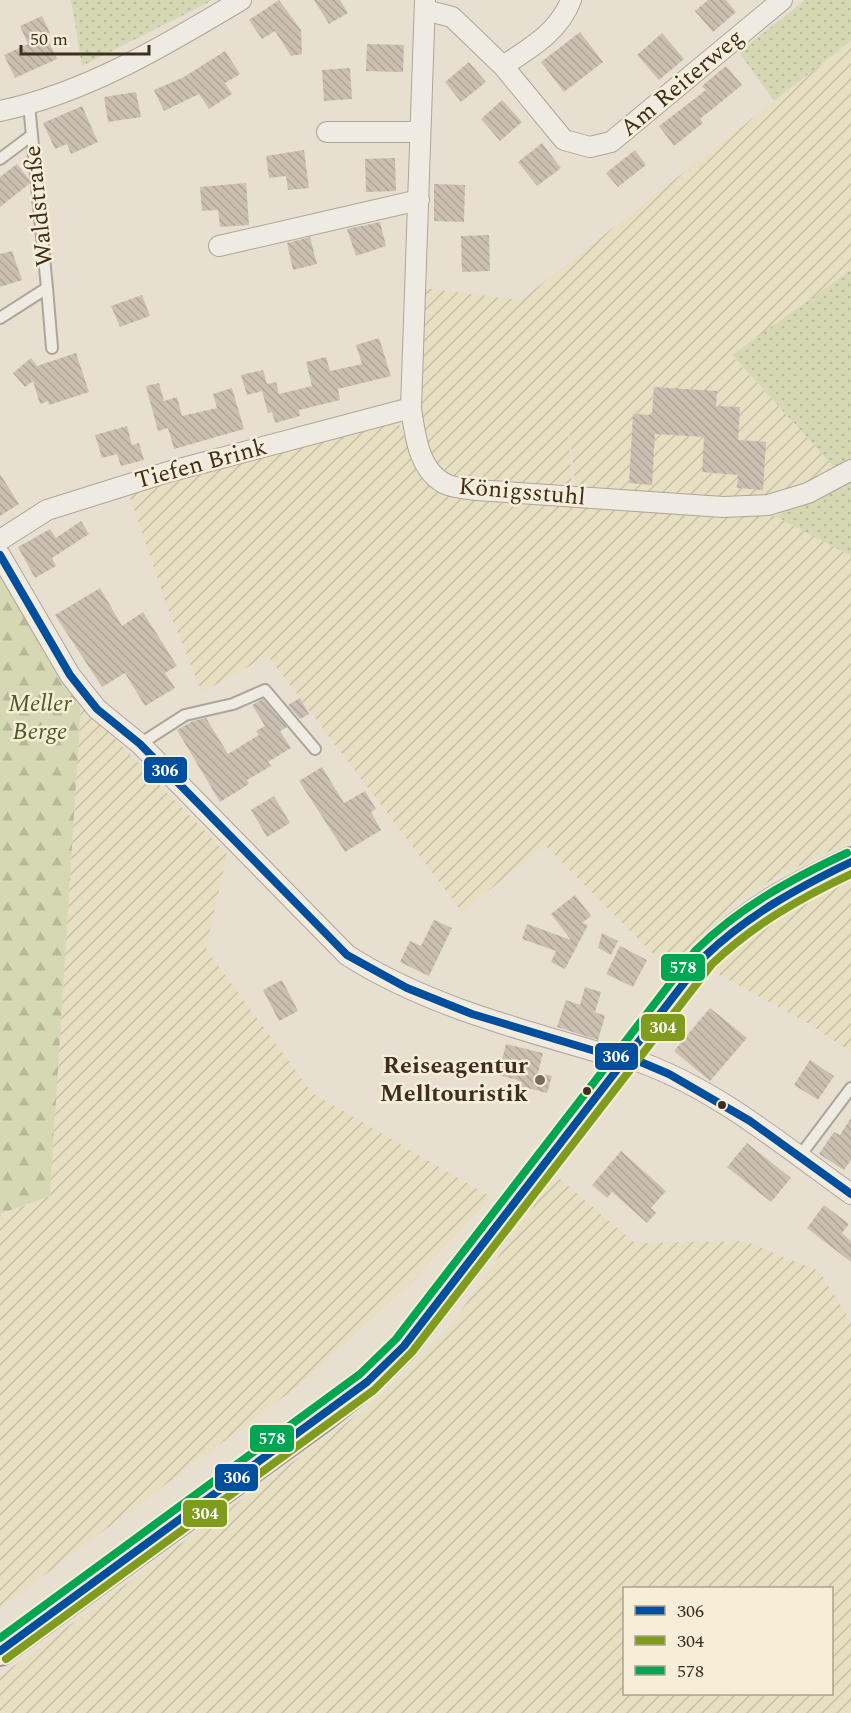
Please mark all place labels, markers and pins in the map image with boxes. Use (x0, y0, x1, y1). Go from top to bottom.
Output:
place label: Reiseagentur Melltouristik (380, 1048, 529, 1112)
marker: Reiseagentur Melltouristik (533, 1073, 547, 1087)
unlabelled marker (581, 1085, 593, 1097)
unlabelled marker (716, 1099, 728, 1111)

